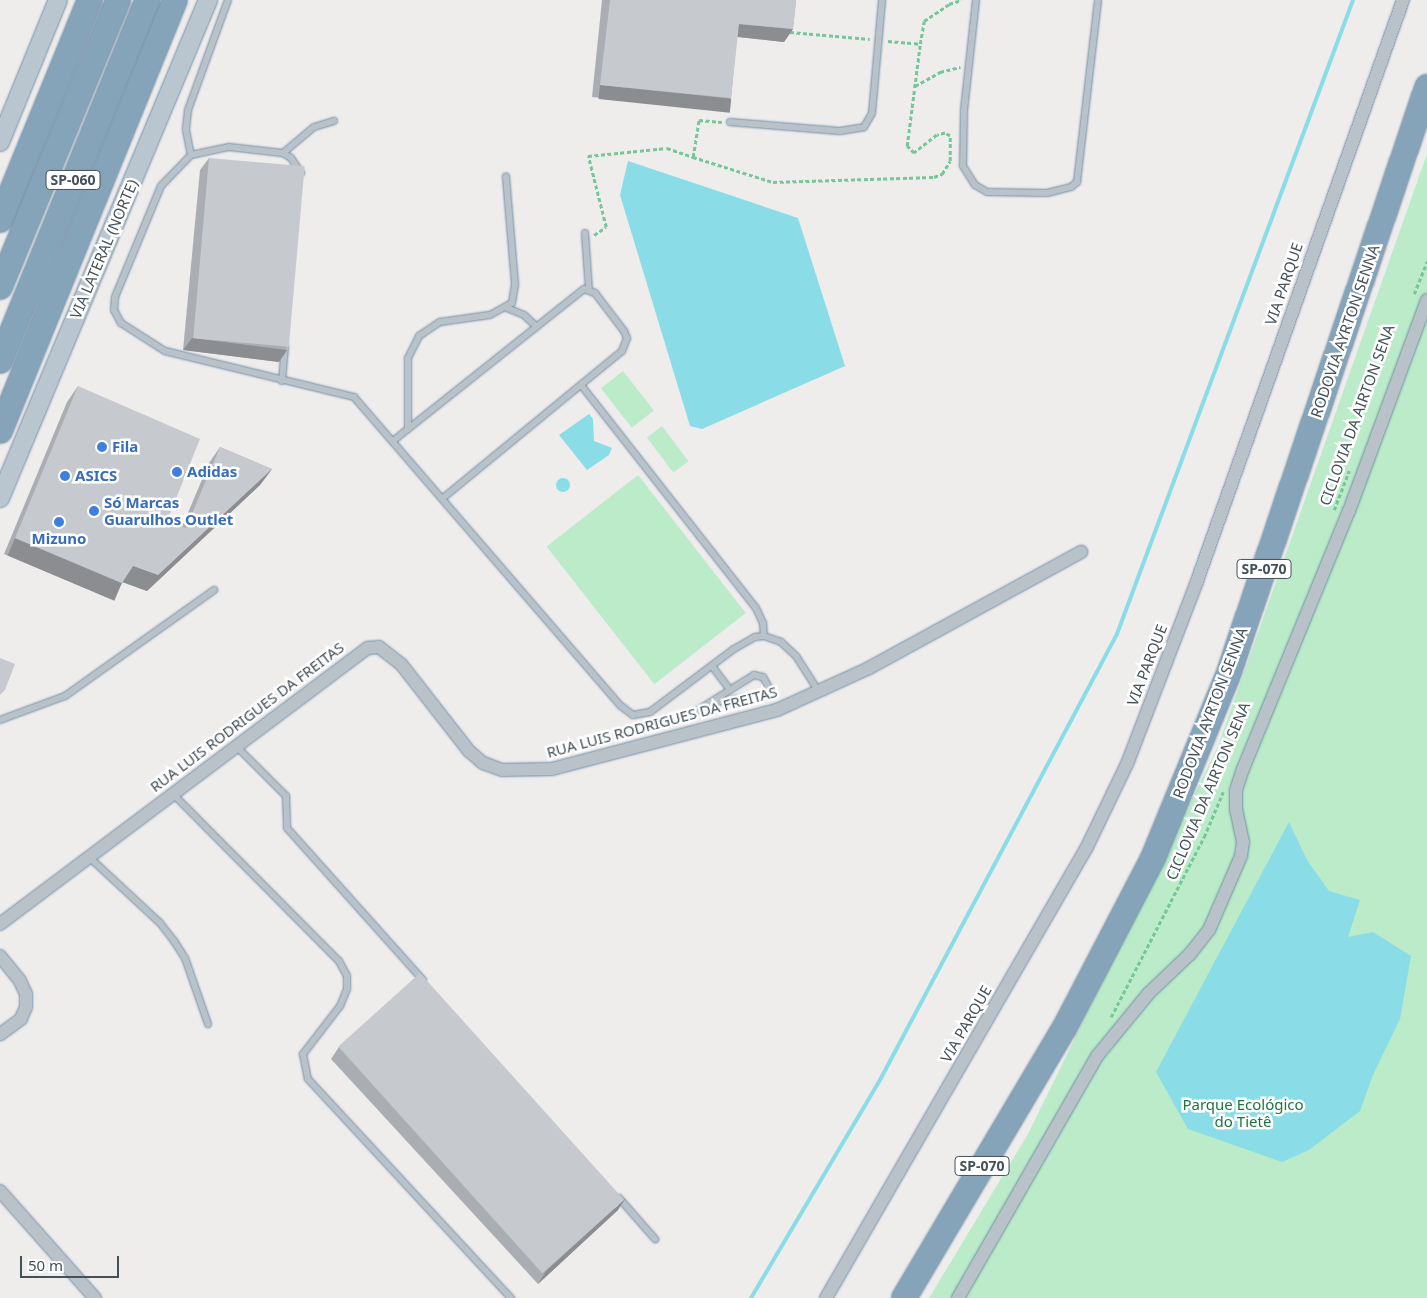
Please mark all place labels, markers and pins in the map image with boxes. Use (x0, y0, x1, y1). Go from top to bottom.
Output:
place label: Fila (112, 438, 138, 456)
marker: Fila (96, 441, 108, 453)
place label: Adidas (187, 463, 237, 481)
marker: Adidas (171, 466, 183, 478)
place label: ASICS (75, 467, 117, 485)
marker: ASICS (59, 470, 71, 482)
place label: Só Marcas Guarulhos Outlet (104, 493, 233, 528)
marker: Só Marcas Guarulhos Outlet (88, 505, 100, 517)
marker: Mizuno (53, 516, 65, 528)
place label: Mizuno (32, 530, 86, 548)

